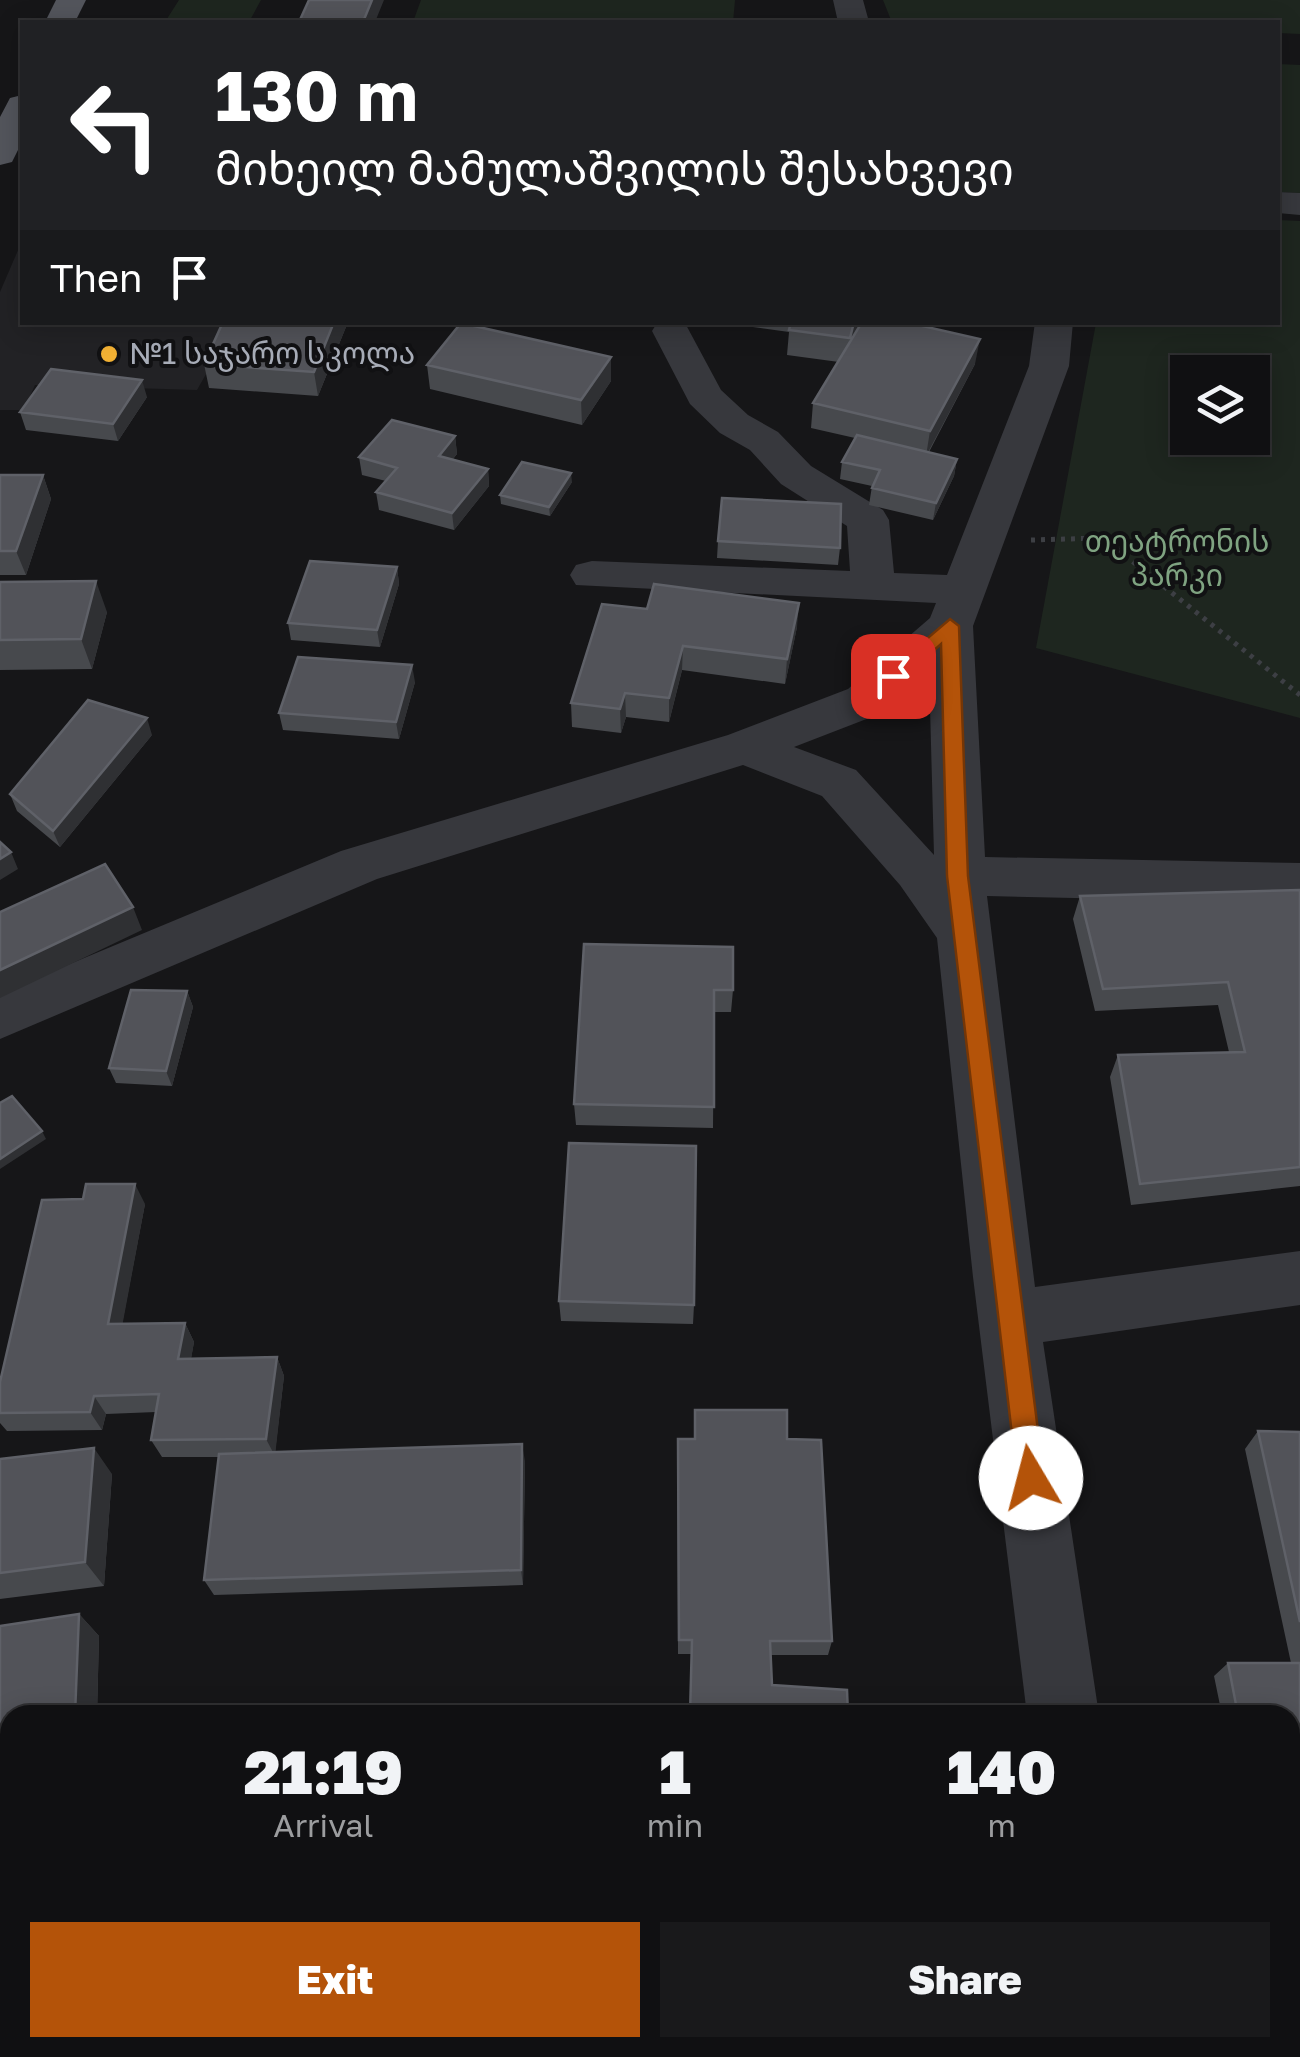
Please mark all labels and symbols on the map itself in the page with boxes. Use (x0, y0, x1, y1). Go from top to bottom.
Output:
place label: №1 საჯარო სკოლა (129, 335, 415, 372)
marker: №1 საჯარო სკოლა (98, 343, 120, 365)
park label: თეატრონის პარკი (1085, 523, 1269, 594)
pin (851, 634, 936, 719)
position arrow (979, 1426, 1083, 1530)

